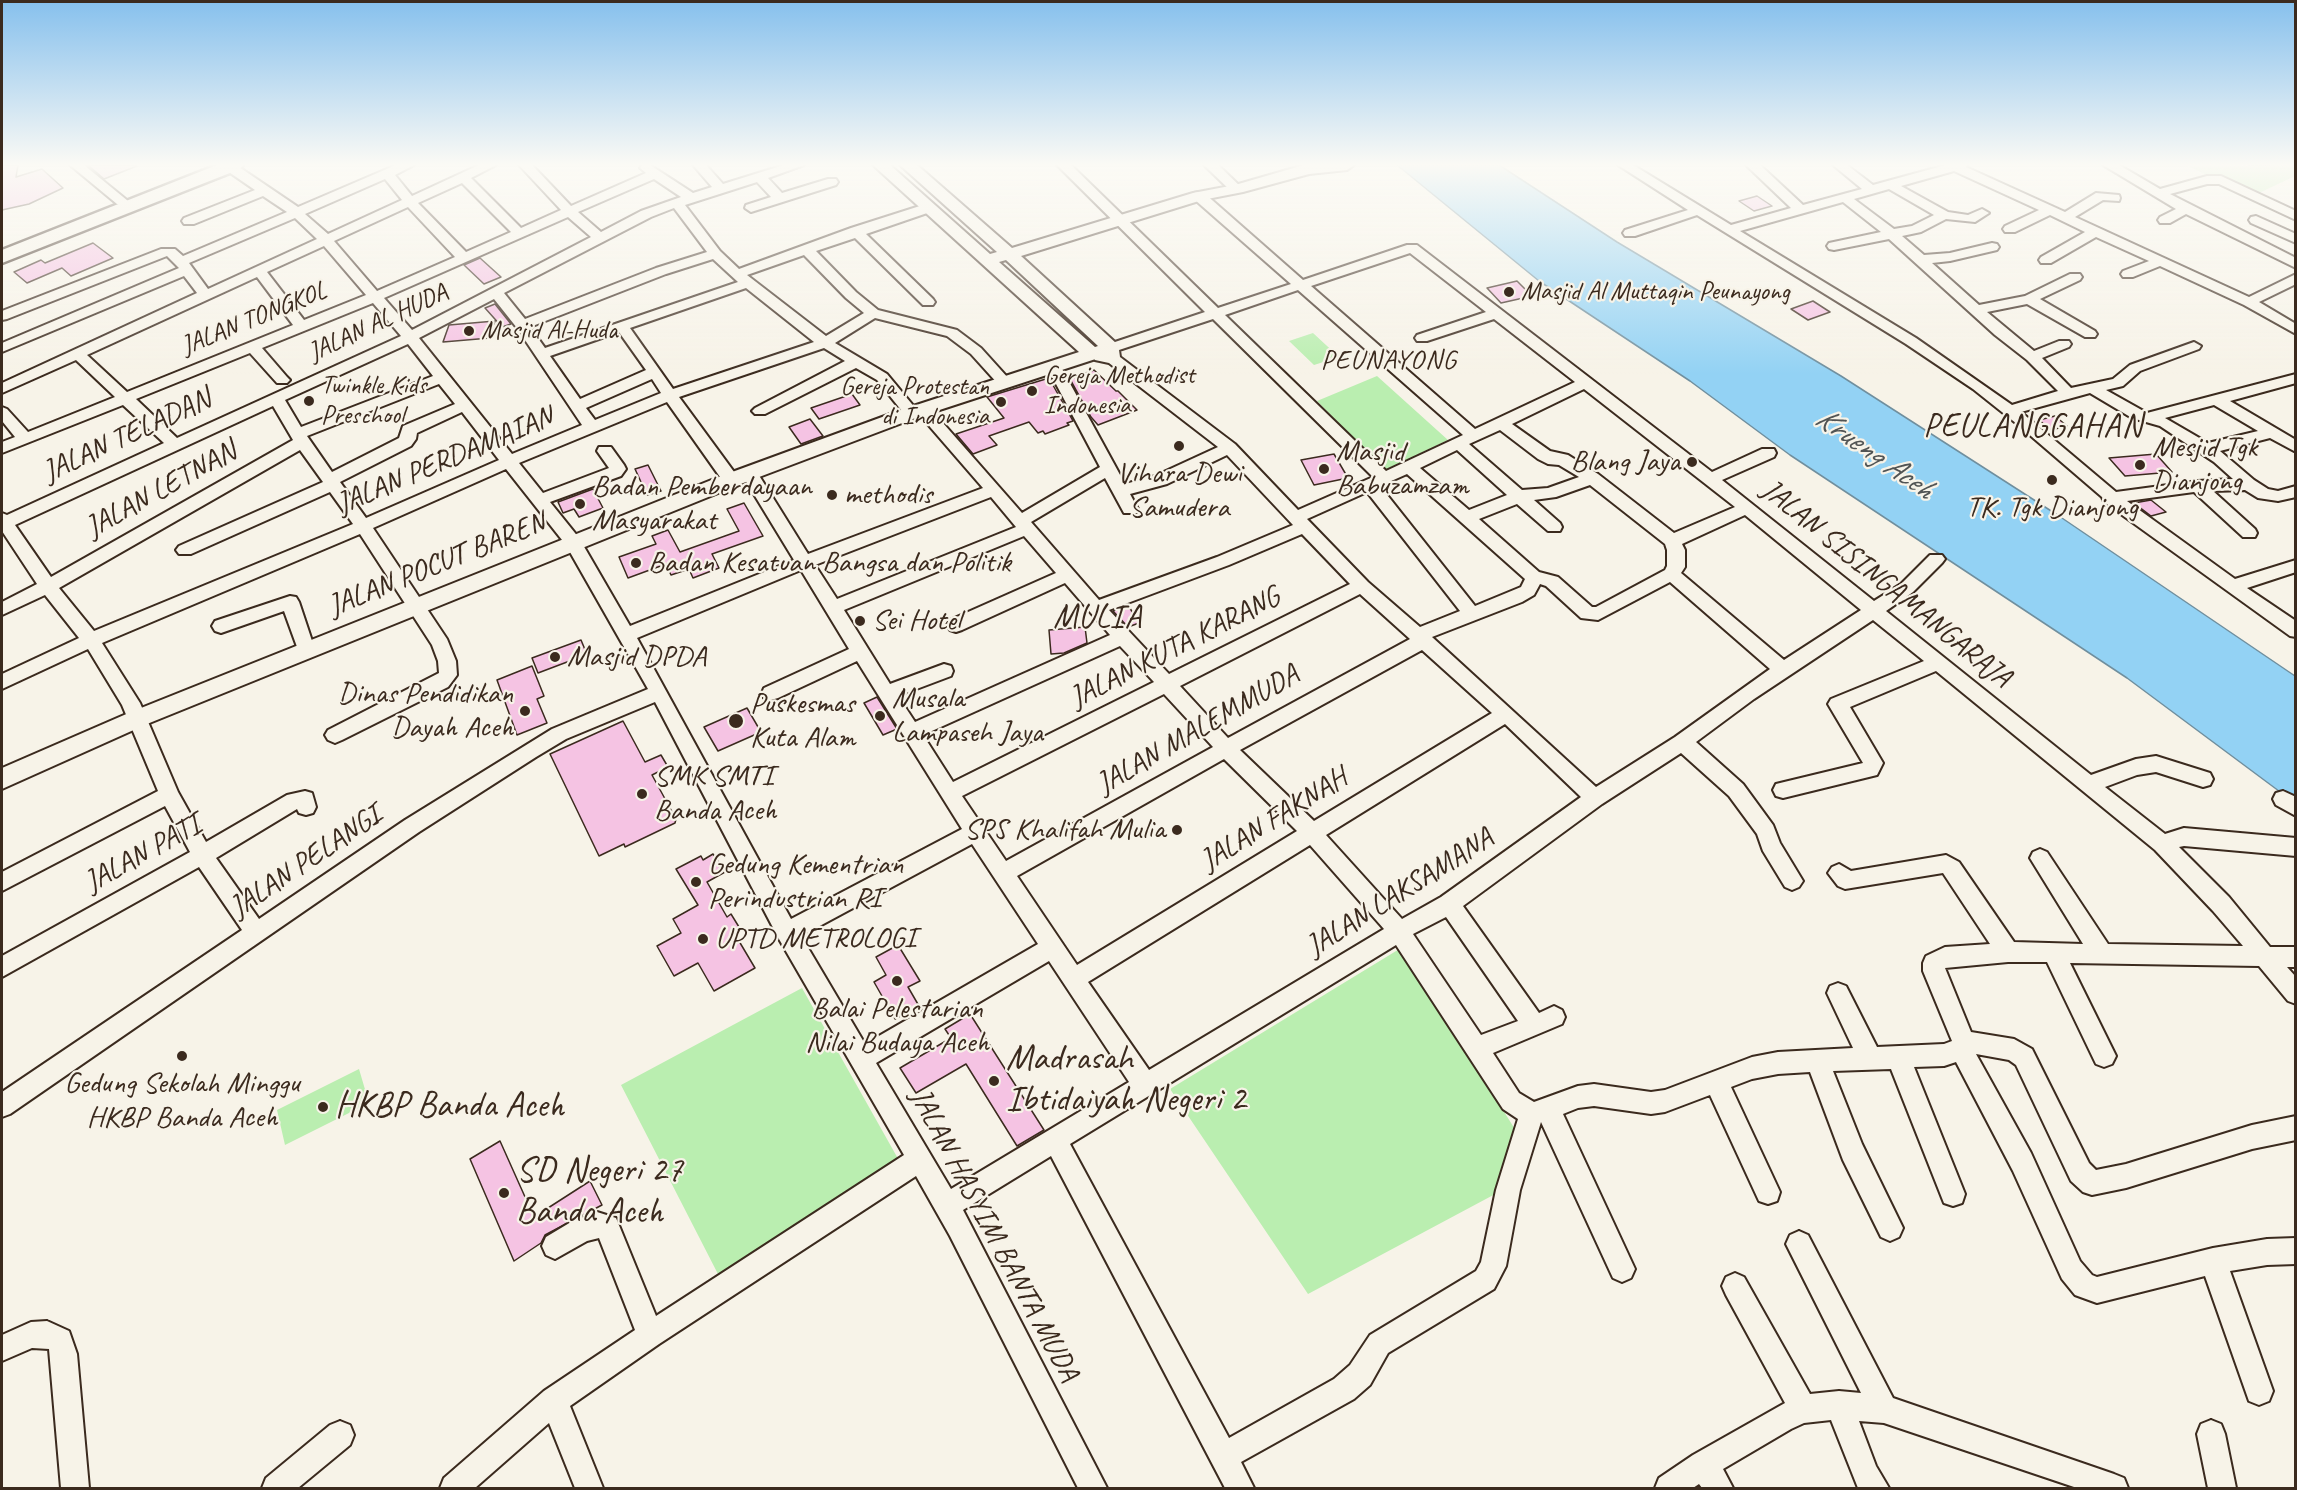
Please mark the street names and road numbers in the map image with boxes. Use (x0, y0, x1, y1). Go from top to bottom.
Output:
street label: JALAN TONGKOL (177, 276, 331, 362)
street label: JALAN AL HUDA (303, 277, 453, 369)
street label: JALAN TELADAN (37, 381, 217, 491)
street label: JALAN PERDAMAIAN (331, 399, 559, 523)
street label: JALAN LETNAN (79, 434, 243, 546)
street label: JALAN SISINGAMANGARAJA (1754, 472, 2018, 696)
street label: JALAN POCUT BAREN (323, 505, 551, 625)
street label: JALAN KUTA KARANG (1064, 580, 1286, 716)
street label: JALAN MALEMMUDA (1090, 657, 1306, 803)
street label: JALAN FAKNAH (1194, 761, 1354, 879)
street label: JALAN PELANGI (223, 798, 389, 926)
street label: JALAN PATI (78, 807, 208, 901)
street label: JALAN LAKSAMANA (1300, 821, 1500, 965)
street label: JALAN HASYIM BANTA MUDA (901, 1082, 1087, 1388)

